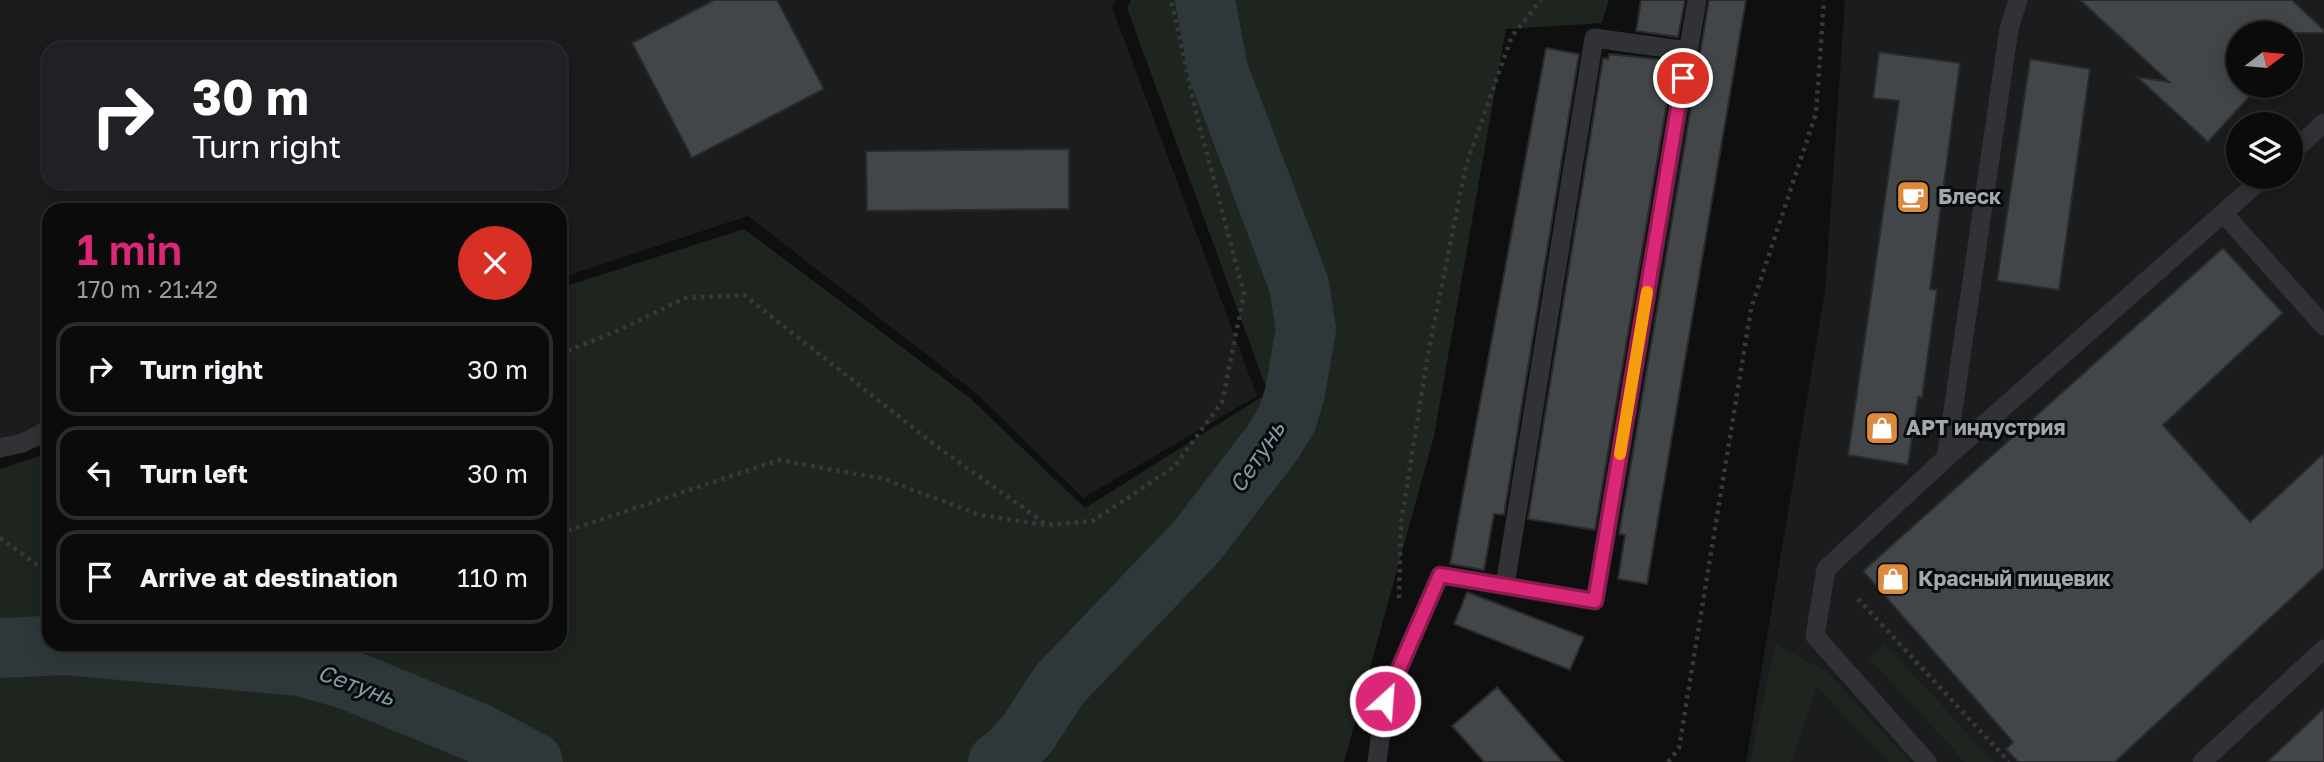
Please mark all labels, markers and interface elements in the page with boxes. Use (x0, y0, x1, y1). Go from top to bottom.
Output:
north arrow (2226, 21, 2303, 98)
map controls (2226, 21, 2303, 189)
pin (1653, 48, 1713, 108)
icon: arrive (1664, 59, 1702, 97)
text: 30 m (192, 67, 309, 126)
icon: right (77, 70, 168, 161)
button: layers (2226, 112, 2303, 189)
text: Turn right (192, 127, 341, 165)
cafe icon: Блеск (1894, 178, 1932, 216)
place label: Блеск (1938, 183, 2001, 209)
text: 1 min (77, 224, 182, 274)
button: close (458, 226, 532, 300)
text: 170 m · 21:42 (77, 275, 218, 303)
icon: right (81, 350, 119, 388)
text: Turn right (140, 354, 263, 385)
text: 30 m (467, 354, 528, 385)
shop icon: АРТ индустрия (1863, 409, 1901, 447)
place label: АРТ индустрия (1906, 414, 2066, 440)
water label: Сетунь (1222, 415, 1291, 497)
icon: left (81, 454, 119, 492)
text: Turn left (140, 458, 248, 489)
text: 30 m (467, 458, 528, 489)
icon: arrive (81, 558, 119, 596)
shop icon: Красный пищевик (1874, 560, 1912, 598)
text: Arrive at destination (140, 562, 398, 593)
text: 110 m (457, 562, 528, 593)
place label: Красный пищевик (1918, 565, 2111, 591)
water label: Сетунь (314, 657, 399, 711)
position arrow (1348, 664, 1422, 738)

